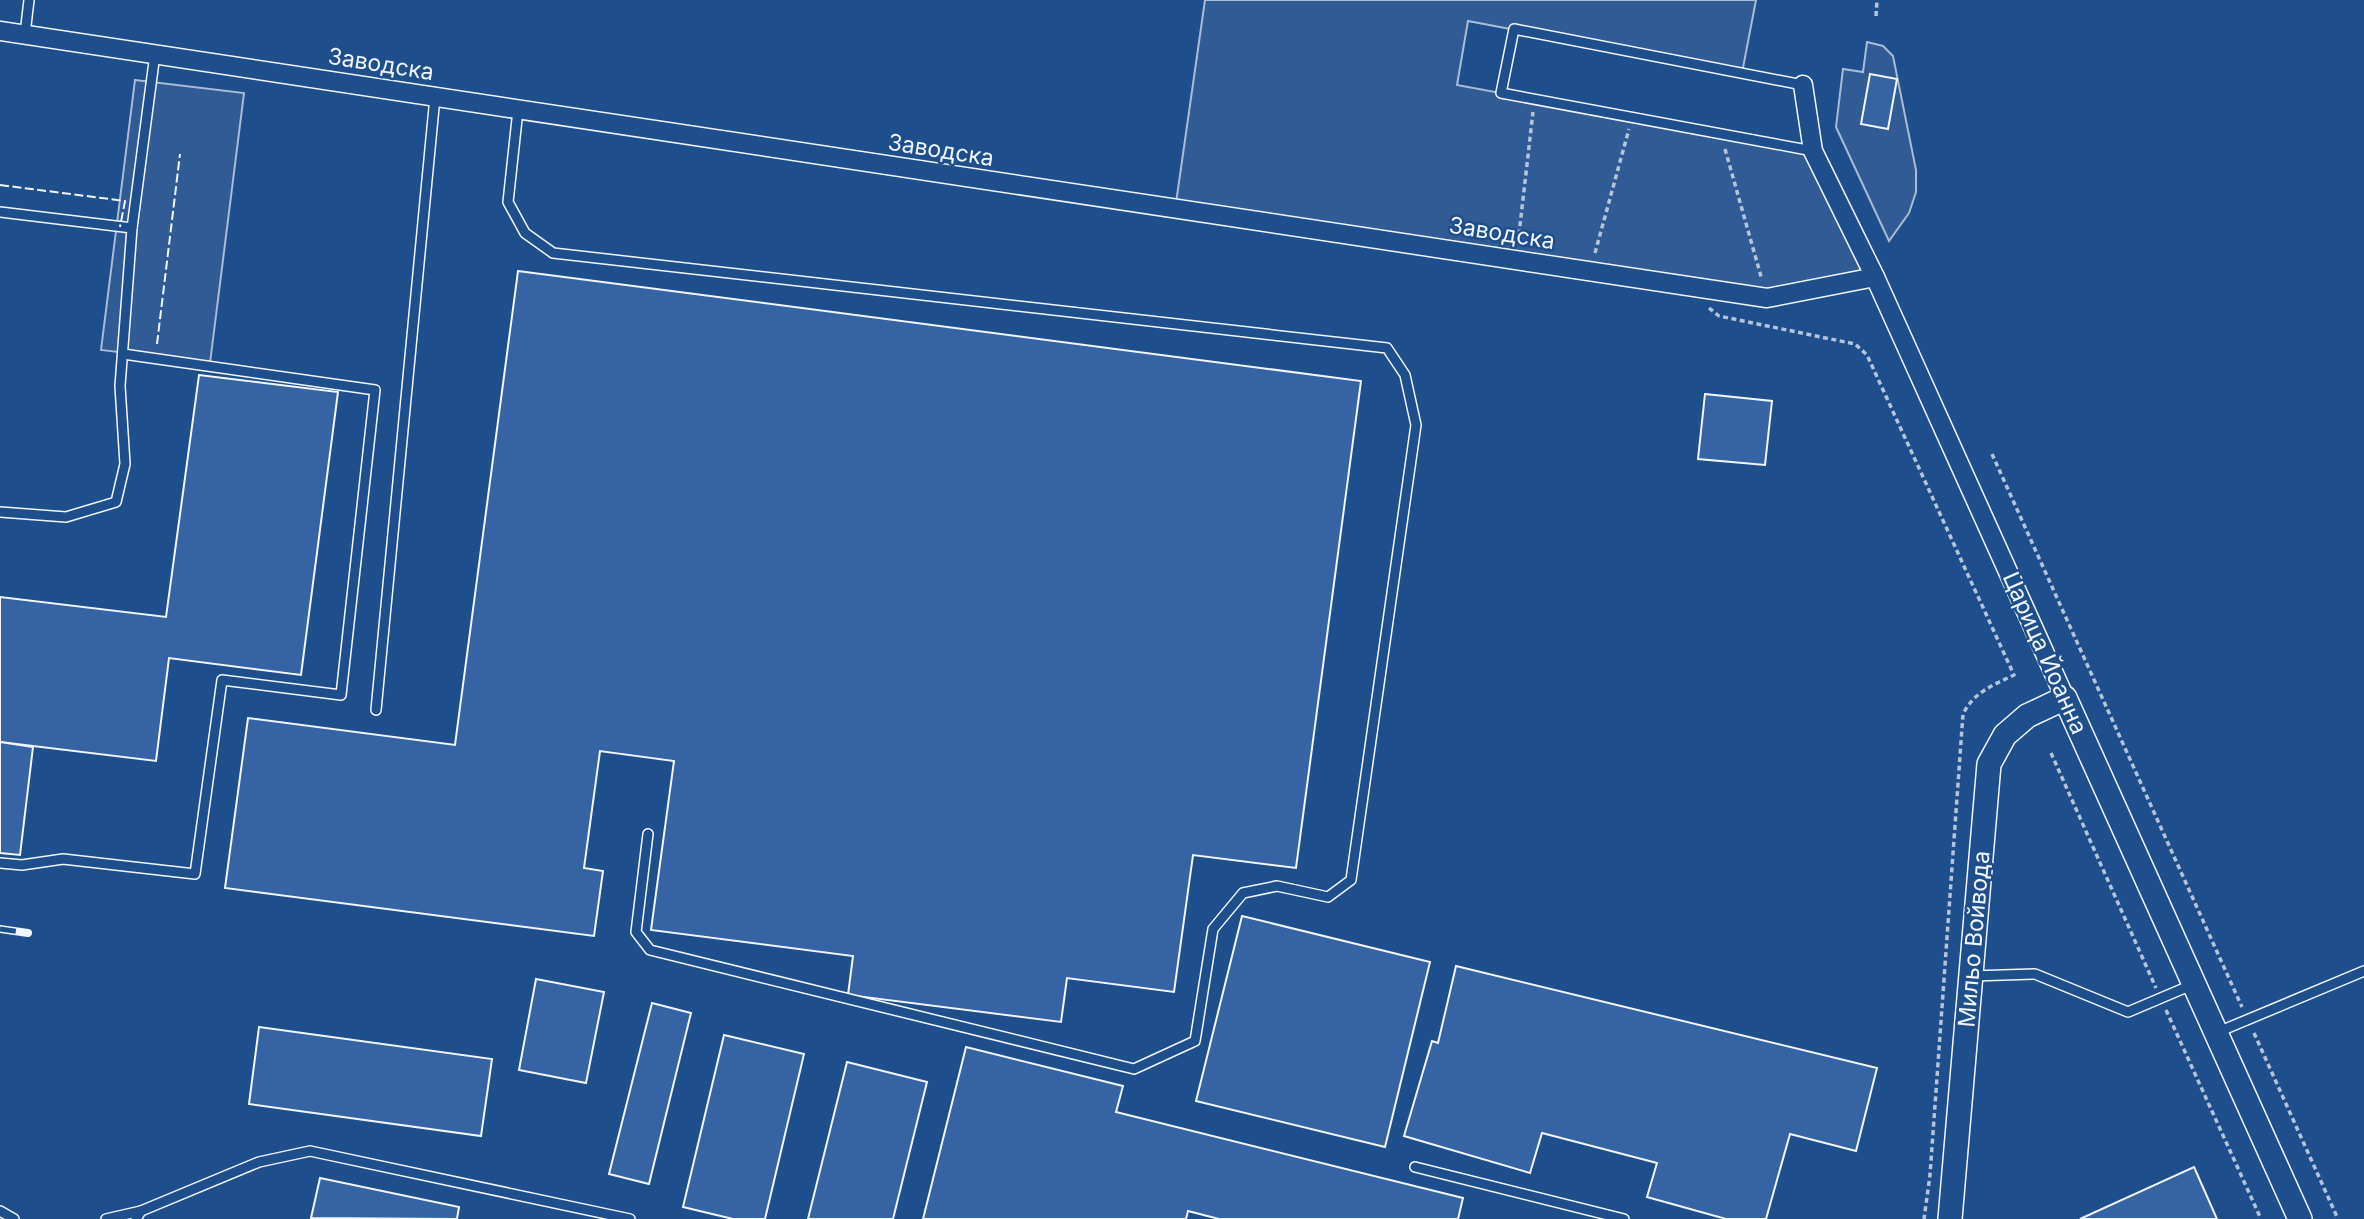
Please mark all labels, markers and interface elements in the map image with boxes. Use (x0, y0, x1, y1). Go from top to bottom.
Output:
street label: Заводска (326, 42, 436, 86)
street label: Заводска (886, 128, 996, 172)
street label: Заводска (1447, 211, 1557, 255)
street label: Царица Йоанна (1997, 568, 2093, 738)
street label: Мильо Войвода (1952, 849, 1996, 1029)

